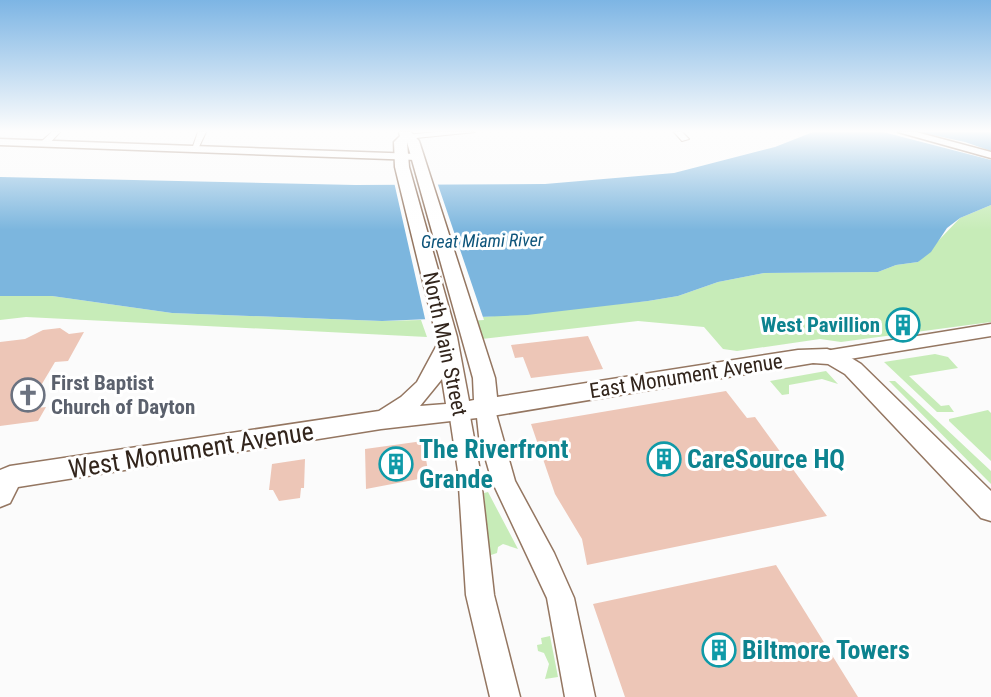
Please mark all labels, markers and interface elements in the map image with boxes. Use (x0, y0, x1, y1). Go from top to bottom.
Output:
water label: Great Miami River (421, 229, 544, 252)
street label: North Main Street (418, 270, 472, 418)
building icon: West Pavillion (885, 307, 921, 343)
place label: West Pavillion (761, 313, 880, 337)
street label: East Monument Avenue (588, 349, 784, 403)
place label: First Baptist Church of Dayton (51, 371, 195, 419)
church icon: First Baptist Church of Dayton (10, 377, 46, 413)
street label: West Monument Avenue (66, 416, 316, 484)
place label: The Riverfront Grande (419, 434, 568, 494)
building icon: CareSource HQ (646, 441, 682, 477)
place label: CareSource HQ (687, 444, 845, 474)
building icon: The Riverfront Grande (378, 446, 414, 482)
building icon: Biltmore Towers (701, 632, 737, 668)
place label: Biltmore Towers (742, 635, 910, 665)

